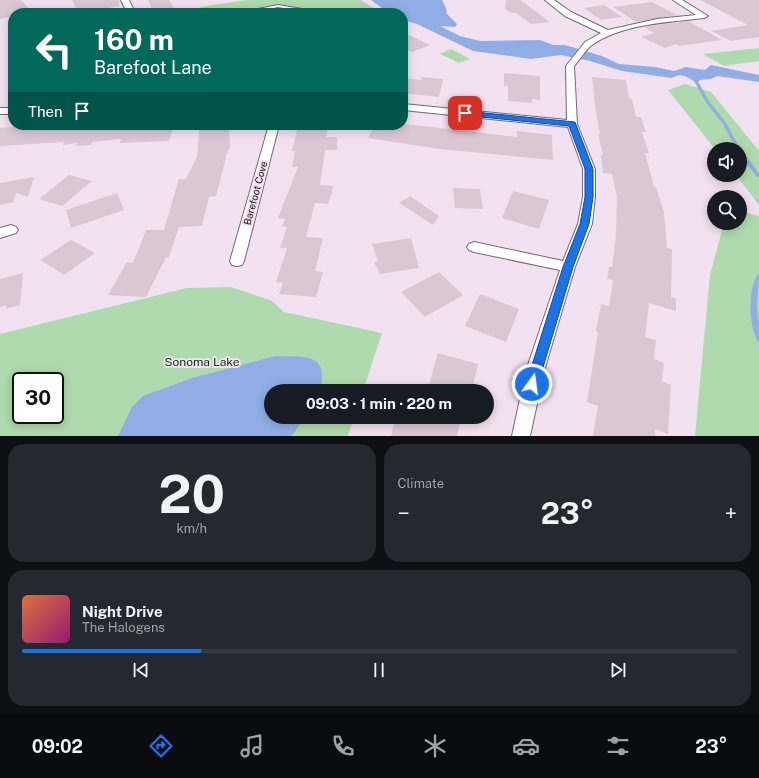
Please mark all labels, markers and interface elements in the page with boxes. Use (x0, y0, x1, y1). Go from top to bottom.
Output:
text: 160 m (94, 23, 174, 56)
icon: left (28, 24, 80, 76)
text: Barefoot Lane (94, 57, 212, 78)
pin (448, 96, 482, 130)
icon: arrive (71, 100, 93, 122)
icon: arrive (454, 102, 476, 124)
text: Then (28, 103, 63, 120)
map controls (707, 142, 747, 230)
button: sound (707, 142, 747, 182)
street label: Barefoot Cove (241, 159, 269, 226)
button: search (707, 190, 747, 230)
park label: Sonoma Lake (164, 355, 240, 369)
position arrow (511, 363, 553, 405)
speed limit sign: 30 (12, 372, 64, 424)
text: 09:03 · 1 min · 220 m (306, 395, 452, 412)
text: 20 (158, 464, 225, 525)
text: Climate (398, 476, 444, 491)
text: 23° (541, 495, 594, 531)
text: − (398, 500, 410, 526)
text: + (725, 500, 737, 526)
text: km/h (176, 521, 207, 536)
text: Night Drive (82, 603, 163, 620)
text: The Halogens (82, 620, 165, 635)
icon: previous (130, 659, 152, 681)
icon: pause (368, 659, 390, 681)
icon: next (607, 659, 629, 681)
icon: directions (147, 732, 175, 760)
icon: music (238, 732, 266, 760)
icon: phone (329, 732, 357, 760)
icon: climate (421, 732, 449, 760)
icon: car (512, 732, 540, 760)
icon: filters (604, 732, 632, 760)
text: 09:02 (32, 736, 83, 757)
text: 23° (695, 736, 727, 757)

